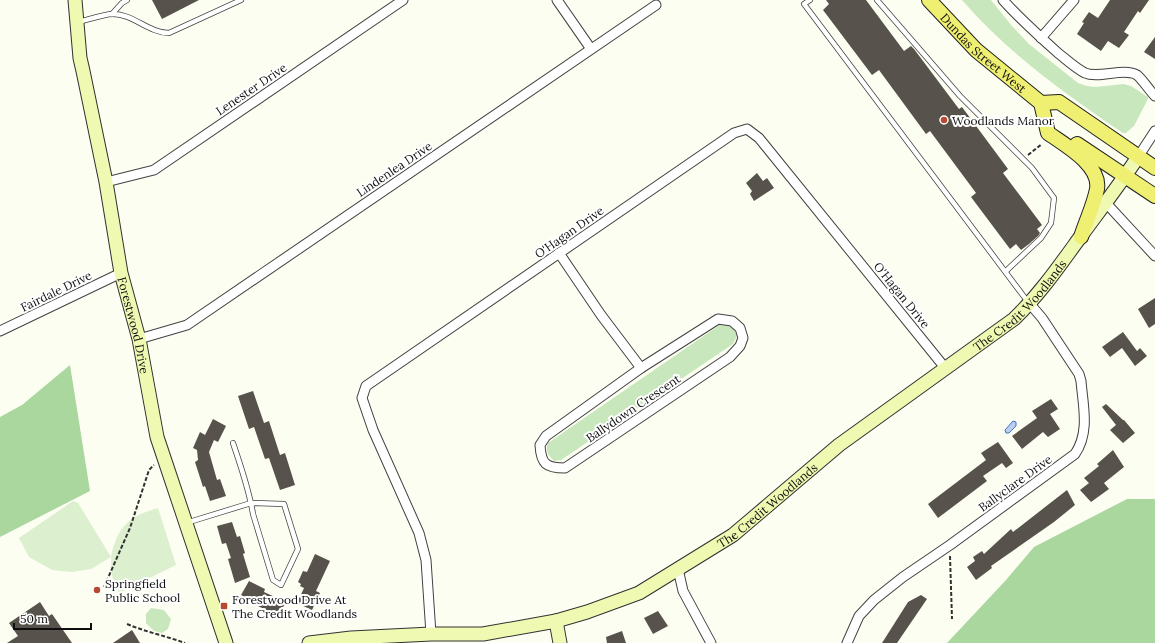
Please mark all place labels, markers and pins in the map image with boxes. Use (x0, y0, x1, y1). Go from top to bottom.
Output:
place label: Woodlands Manor (952, 113, 1055, 128)
marker: Woodlands Manor (939, 115, 949, 125)
place label: Springfield Public School (105, 576, 180, 605)
marker: Springfield Public School (92, 585, 102, 595)
place label: Forestwood Drive At The Credit Woodlands (232, 592, 358, 621)
marker: Forestwood Drive At The Credit Woodlands (219, 601, 229, 611)

